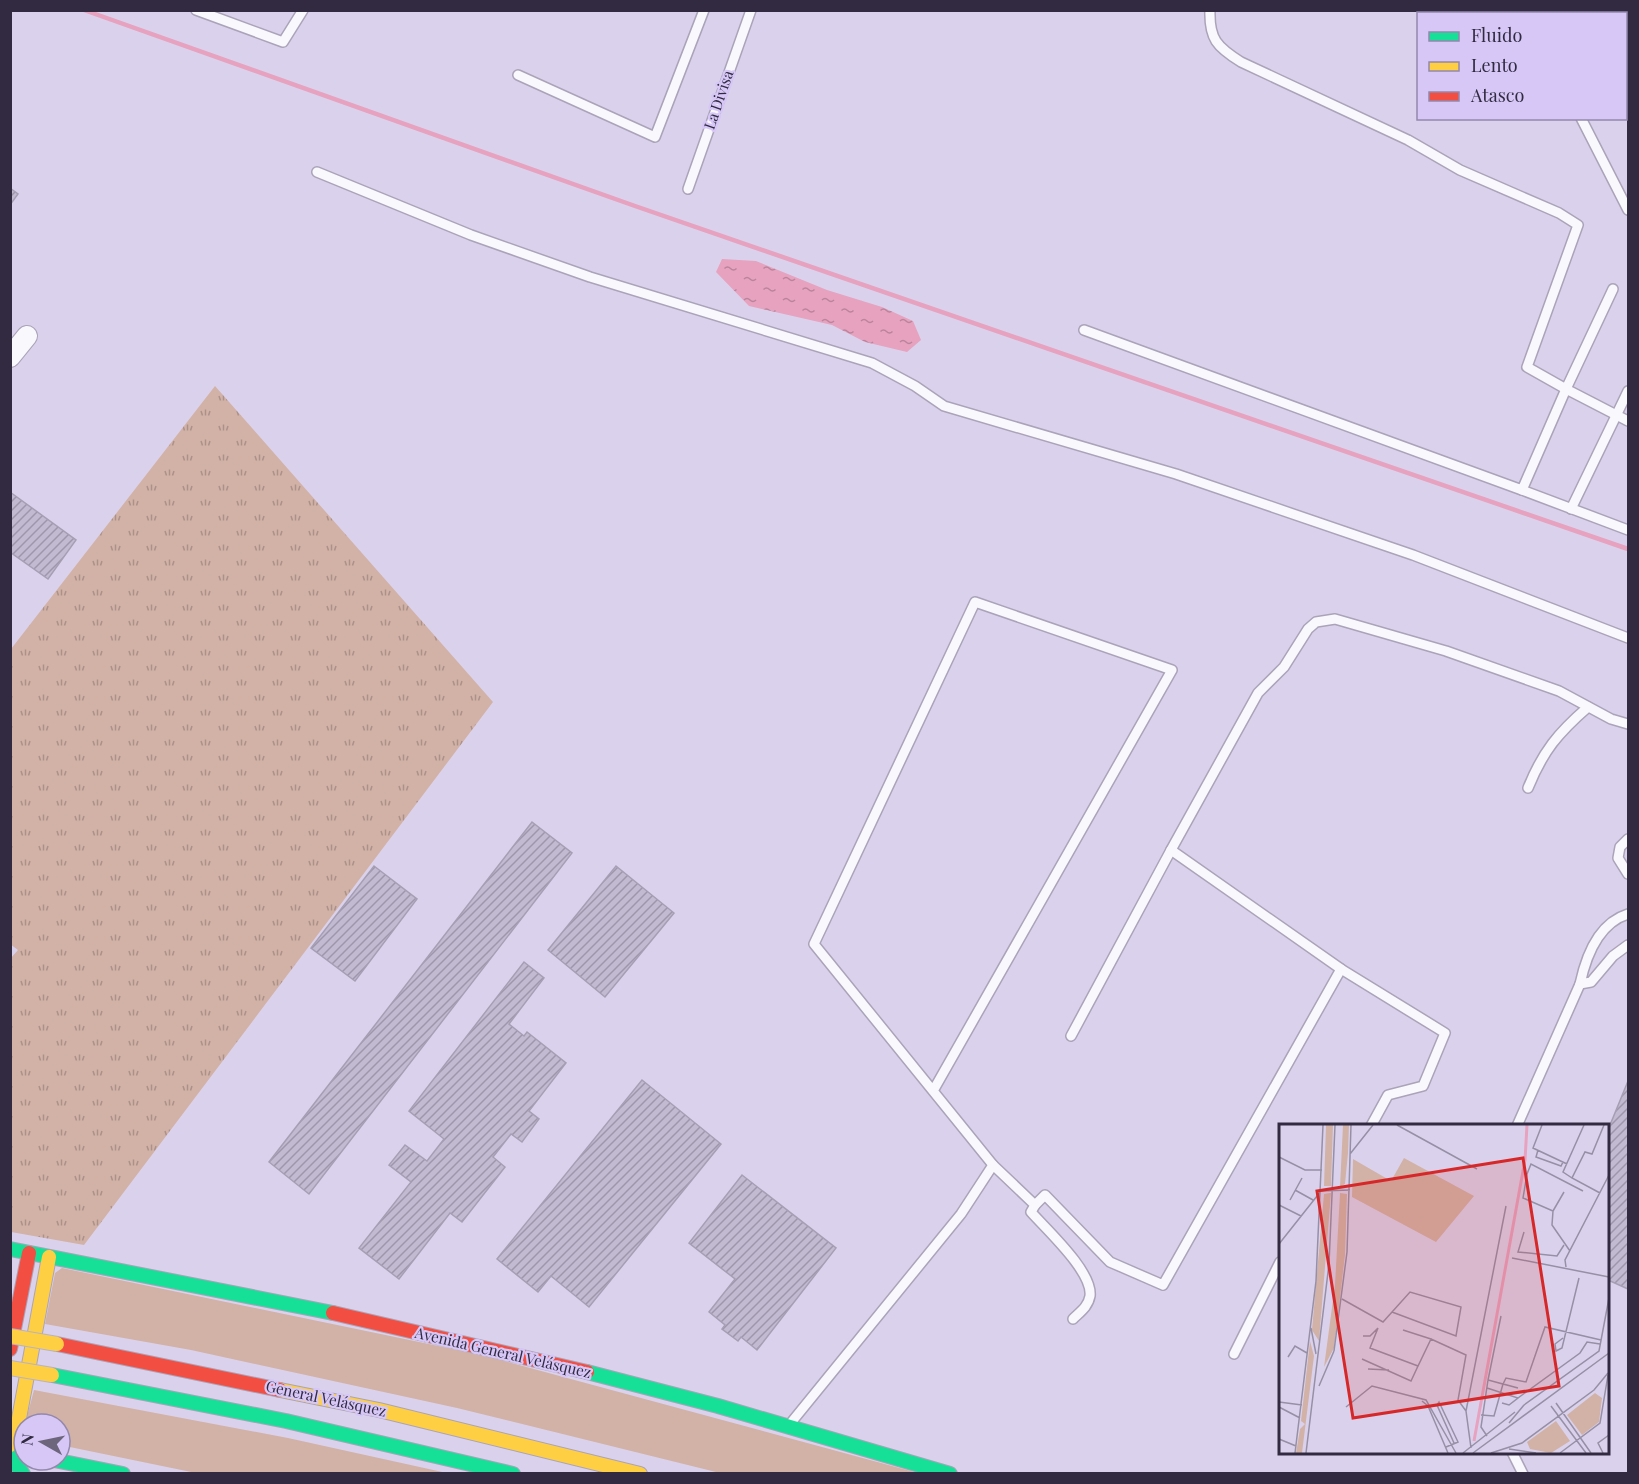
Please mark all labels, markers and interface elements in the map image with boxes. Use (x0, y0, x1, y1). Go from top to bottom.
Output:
legend (1417, 12, 1627, 120)
text: Fluido (1471, 23, 1522, 47)
text: Lento (1471, 53, 1518, 77)
street label: La Divisa (699, 67, 738, 132)
text: Atasco (1470, 83, 1524, 107)
inset map (1279, 1124, 1609, 1454)
street label: Avenida General Velásquez (412, 1322, 593, 1382)
street label: General Velásquez (264, 1375, 388, 1421)
north arrow (12, 1412, 72, 1472)
text: N (15, 1432, 38, 1447)

